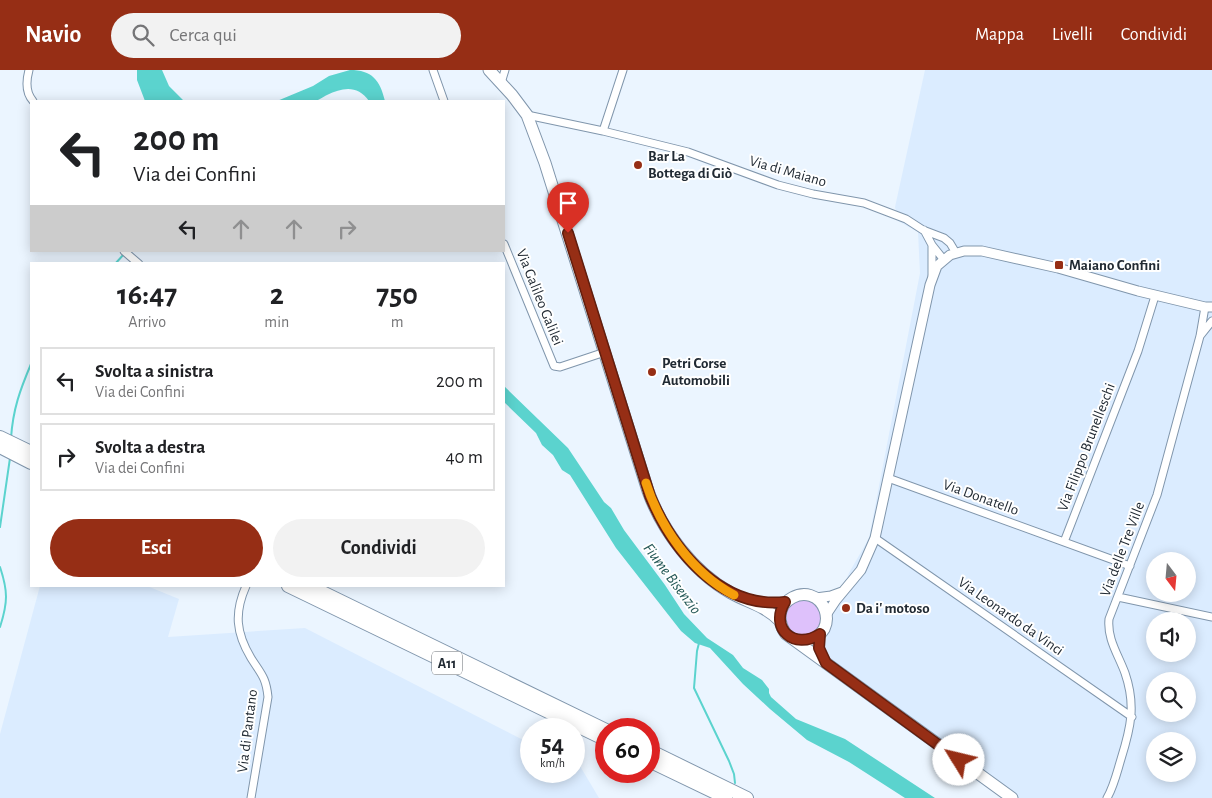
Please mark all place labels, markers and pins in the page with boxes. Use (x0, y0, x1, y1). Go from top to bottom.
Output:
place label: Bar La Bottega di Giò (648, 149, 732, 181)
marker: Bar La Bottega di Giò (632, 159, 644, 171)
pin (547, 182, 589, 233)
place label: Maiano Confini (1069, 258, 1160, 273)
marker: Maiano Confini (1053, 259, 1065, 271)
place label: Petri Corse Automobili (662, 356, 730, 388)
marker: Petri Corse Automobili (646, 366, 658, 378)
place label: Da i' motoso (856, 601, 930, 616)
marker: Da i' motoso (840, 602, 852, 614)

